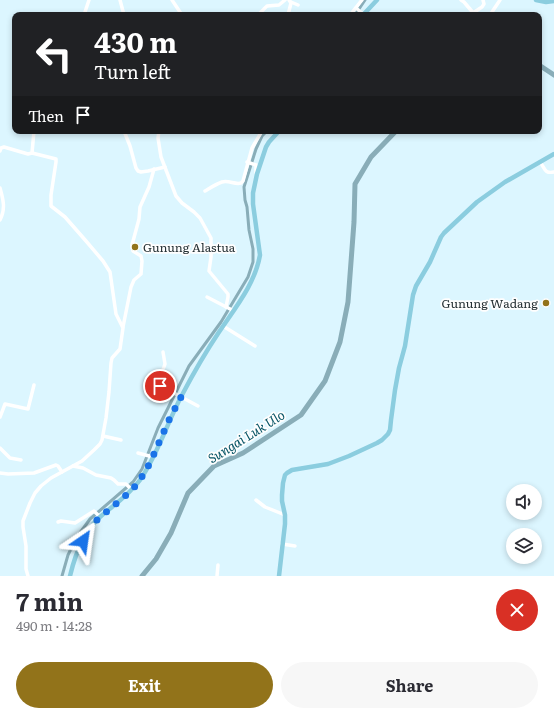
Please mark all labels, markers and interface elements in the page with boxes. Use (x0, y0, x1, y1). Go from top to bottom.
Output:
text: 430 m (94, 20, 177, 62)
icon: left (28, 28, 80, 80)
text: Turn left (94, 58, 171, 85)
text: Then (28, 104, 64, 127)
icon: arrive (72, 104, 94, 126)
place label: Gunung Alastua (143, 238, 236, 256)
marker: Gunung Alastua (130, 242, 140, 252)
place label: Gunung Wadang (441, 294, 538, 312)
marker: Gunung Wadang (541, 298, 551, 308)
pin (143, 369, 177, 403)
icon: arrive (149, 375, 171, 397)
water label: Sungai Luk Ulo (204, 405, 288, 467)
map controls (506, 484, 542, 564)
button: sound (506, 484, 542, 520)
position arrow (62, 520, 104, 562)
button: layers (506, 528, 542, 564)
text: 7 min (16, 583, 83, 618)
button: close (496, 589, 538, 631)
text: 490 m · 14:28 (16, 616, 92, 635)
button: Exit (16, 662, 273, 708)
button: Share (281, 662, 538, 708)

